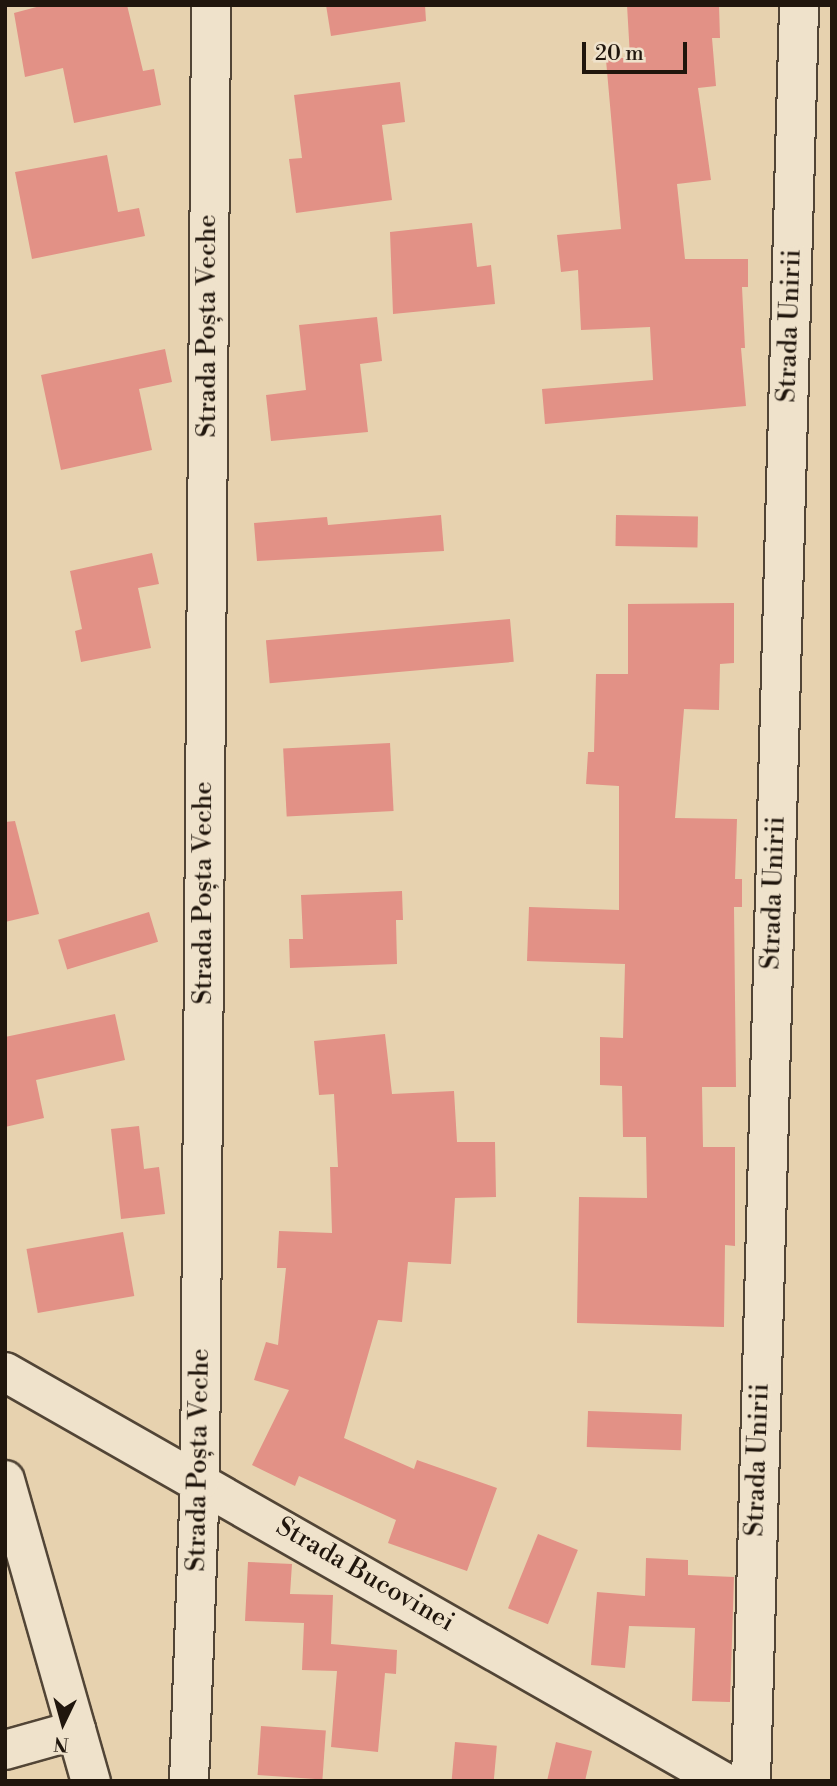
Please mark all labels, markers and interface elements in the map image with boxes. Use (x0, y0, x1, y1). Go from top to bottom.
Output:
scale bar (585, 28, 690, 72)
text: 20 m (595, 41, 644, 67)
street label: Strada Poșta Veche (192, 214, 224, 438)
street label: Strada Unirii (772, 249, 808, 403)
street label: Strada Poșta Veche (188, 781, 220, 1005)
street label: Strada Unirii (756, 816, 792, 970)
street label: Strada Poșta Veche (181, 1348, 217, 1572)
street label: Strada Unirii (740, 1383, 776, 1537)
street label: Strada Bucovinei (270, 1511, 460, 1639)
north arrow (28, 1688, 98, 1758)
text: N (53, 1731, 70, 1757)

